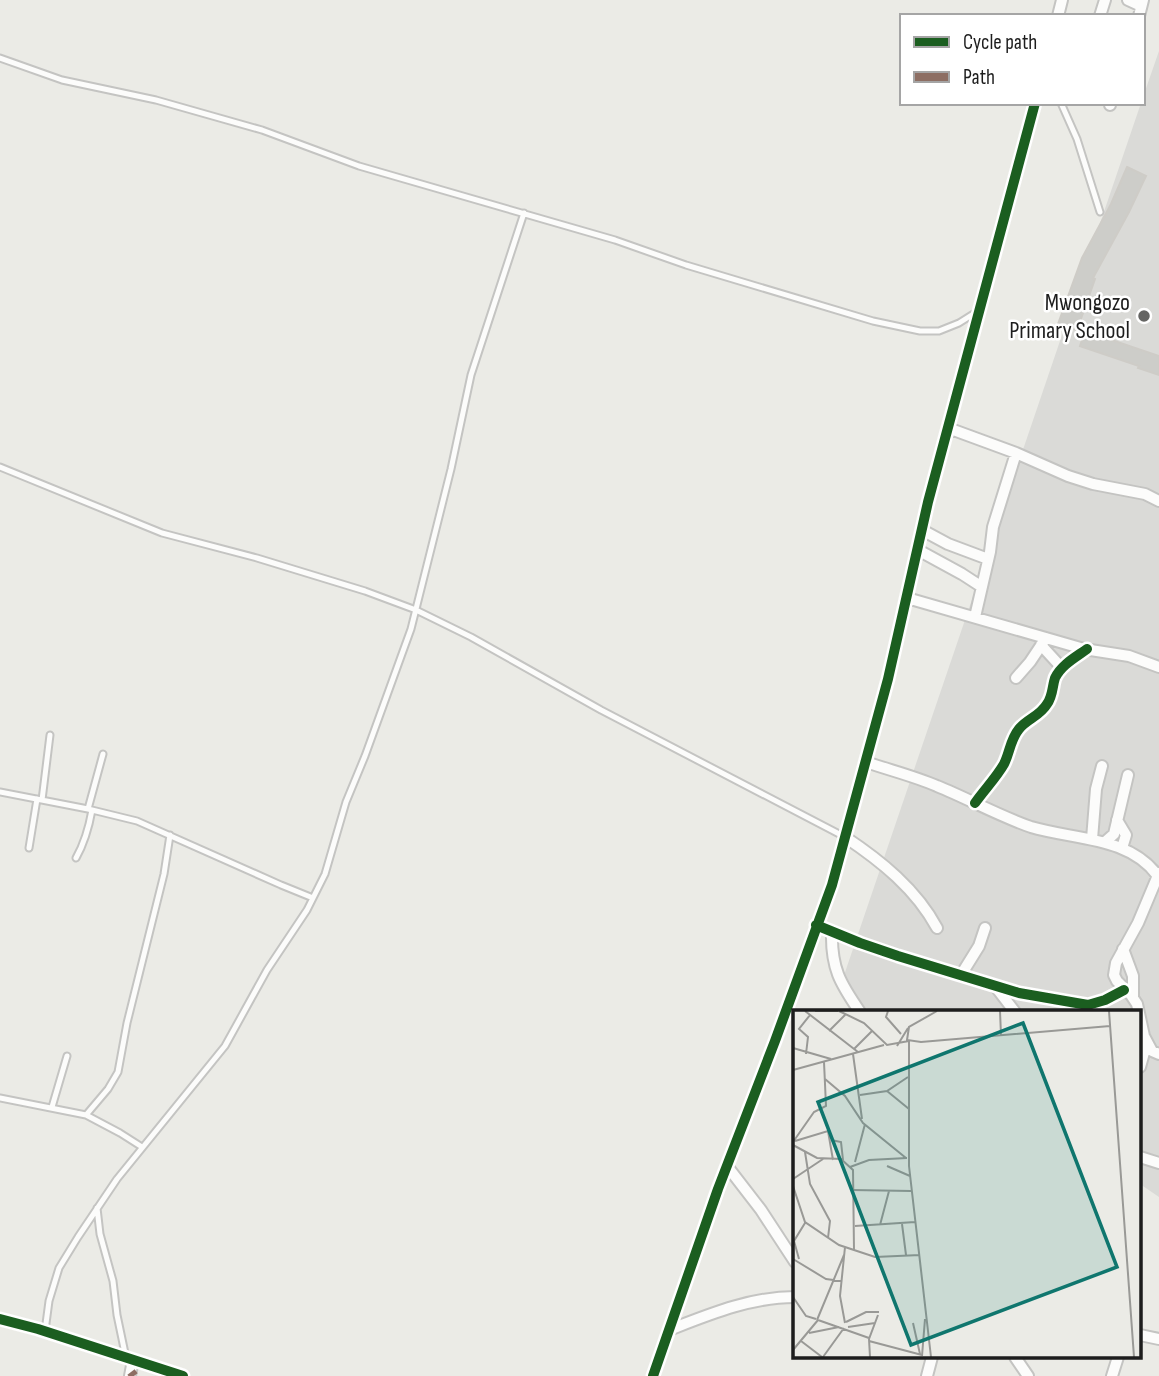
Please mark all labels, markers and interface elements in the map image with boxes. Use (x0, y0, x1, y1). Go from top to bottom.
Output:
legend (900, 14, 1145, 105)
text: Cycle path (963, 30, 1037, 55)
text: Path (963, 65, 995, 90)
place label: Mwongozo Primary School (1009, 288, 1130, 345)
marker: Mwongozo Primary School (1136, 308, 1152, 324)
inset map (793, 1010, 1142, 1358)

